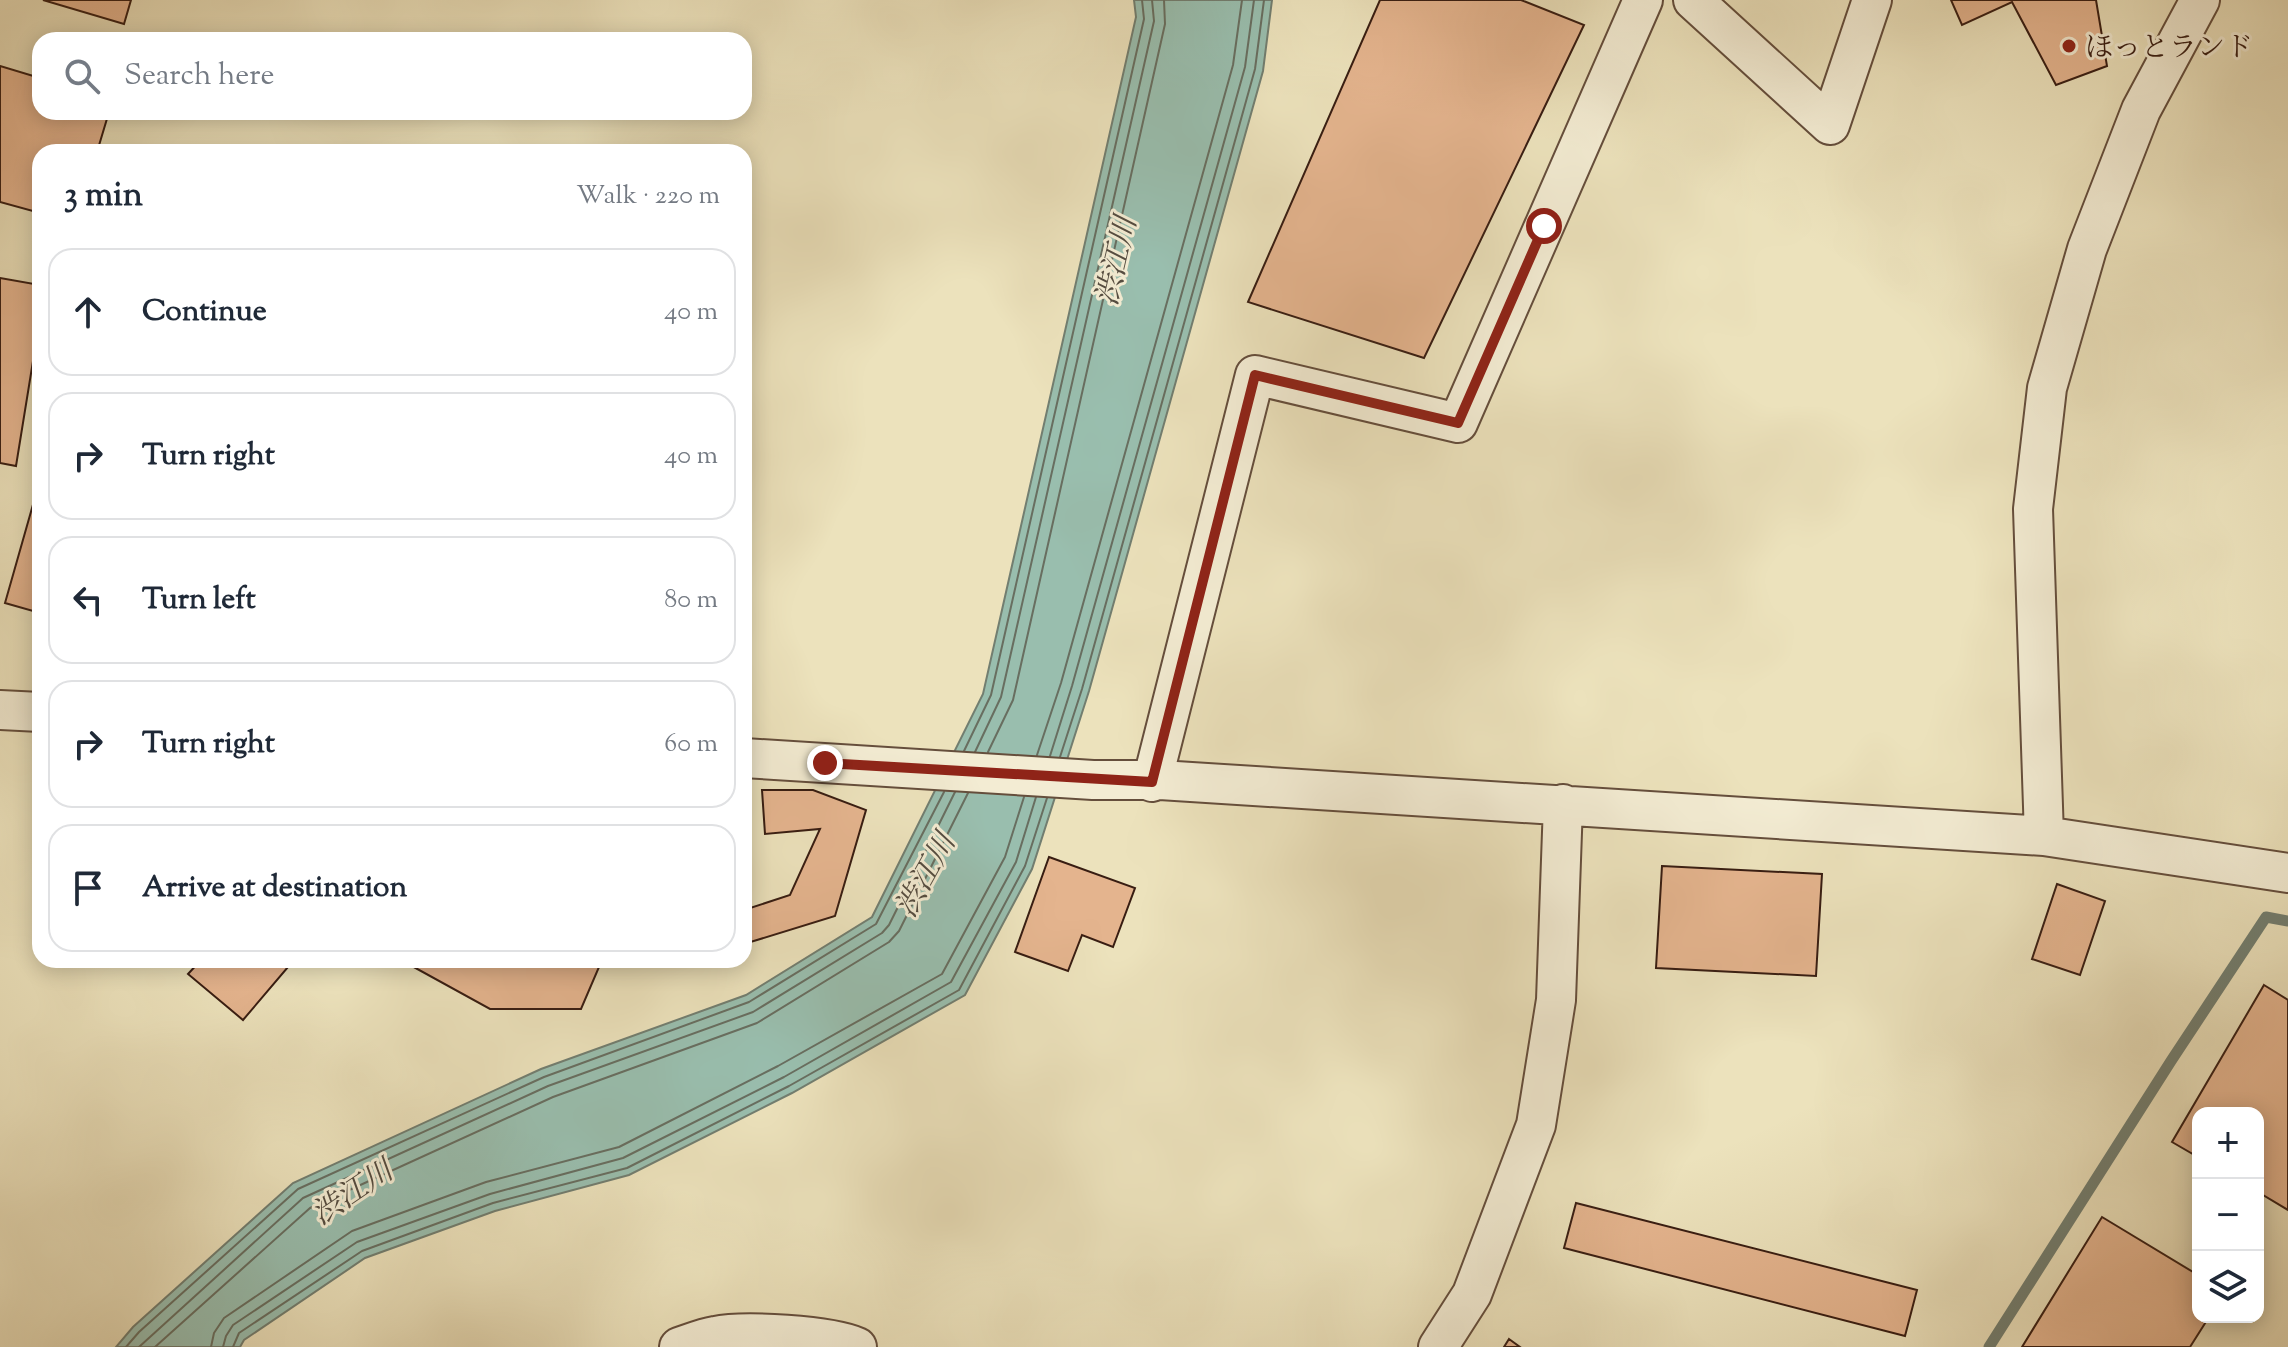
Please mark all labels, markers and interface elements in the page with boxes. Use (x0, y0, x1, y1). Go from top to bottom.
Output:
place label: ほっとランド (2085, 29, 2253, 69)
search box (32, 32, 752, 120)
marker: ほっとランド (2060, 37, 2078, 55)
icon: search (60, 54, 104, 98)
text: Search here (124, 55, 274, 98)
text: 3 min (64, 172, 143, 221)
text: Walk · 220 m (576, 178, 720, 215)
route start (1526, 208, 1562, 244)
water label: 渋江川 (1087, 210, 1150, 310)
icon: ahead (66, 290, 110, 334)
text: Continue (142, 291, 267, 334)
text: 40 m (664, 294, 718, 331)
icon: right (66, 434, 110, 478)
text: Turn right (142, 435, 275, 478)
text: 40 m (664, 438, 718, 475)
icon: left (66, 578, 110, 622)
text: Turn left (142, 579, 256, 622)
text: 80 m (664, 582, 718, 619)
icon: right (66, 722, 110, 766)
text: Turn right (142, 723, 275, 766)
text: 60 m (664, 726, 718, 763)
route end (807, 745, 843, 781)
water label: 渋江川 (887, 824, 969, 926)
icon: arrive (66, 866, 110, 910)
text: Arrive at destination (142, 867, 407, 910)
map controls (2192, 1107, 2264, 1323)
button: + (2192, 1107, 2264, 1179)
water label: 渋江川 (304, 1149, 405, 1237)
button: − (2192, 1179, 2264, 1251)
button: layers (2192, 1251, 2264, 1323)

